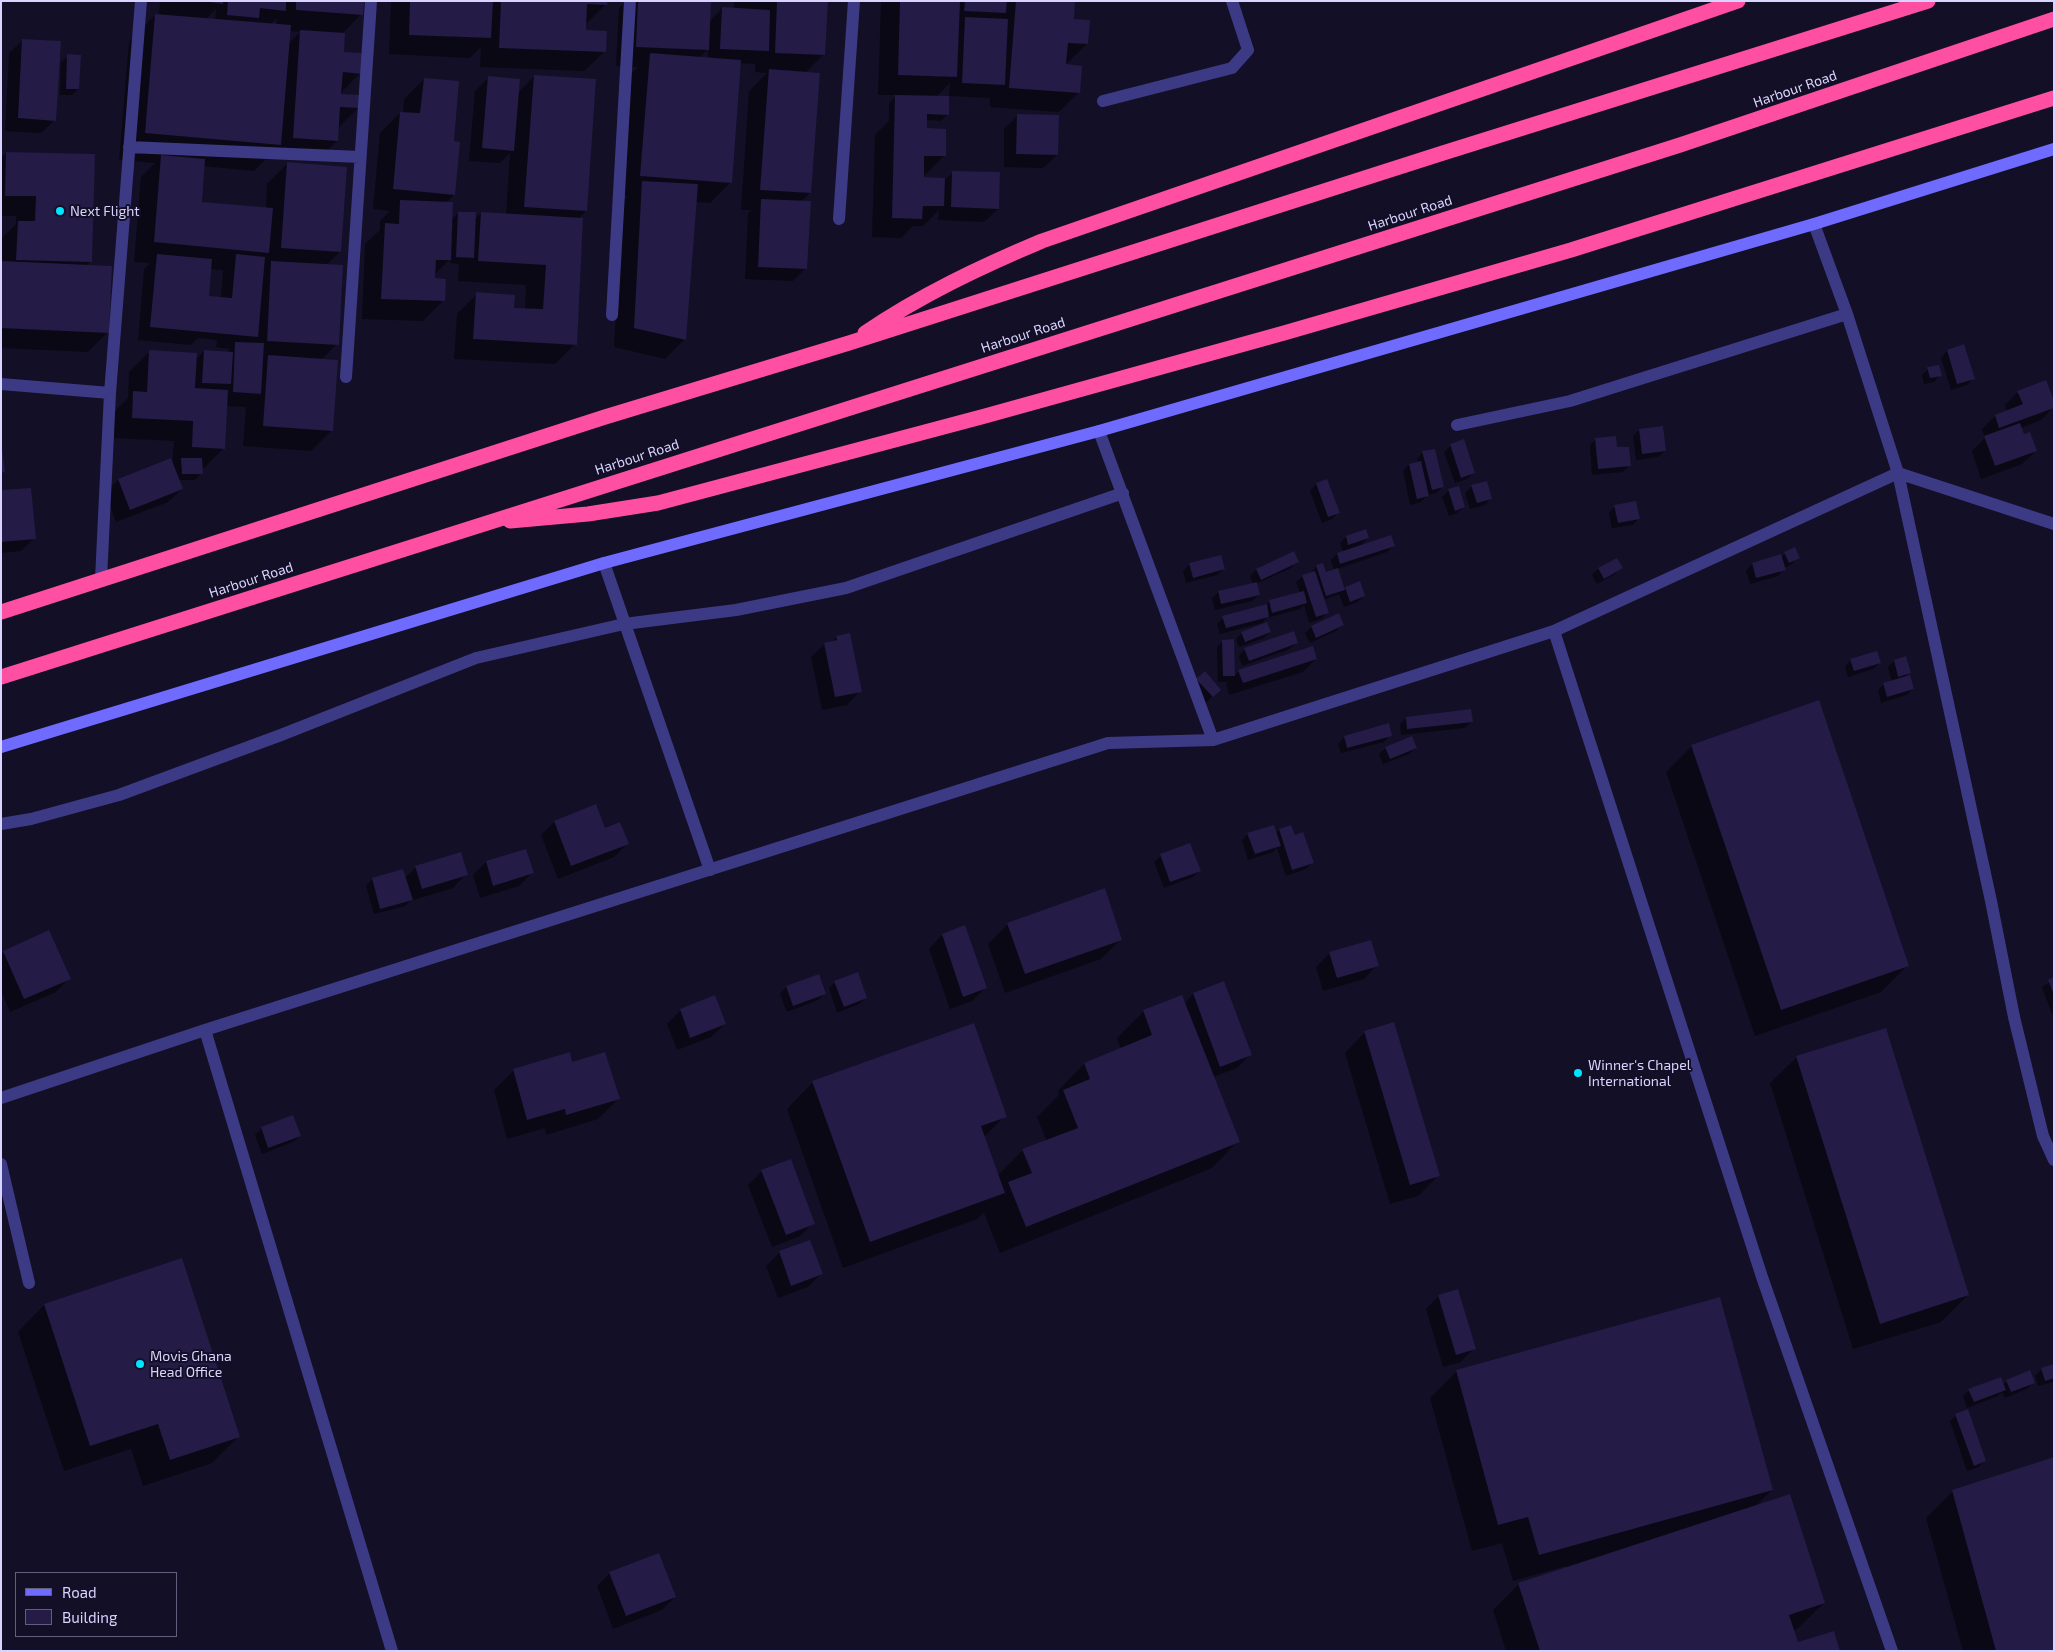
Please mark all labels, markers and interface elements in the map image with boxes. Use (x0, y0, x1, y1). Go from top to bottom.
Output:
street label: Harbour Road (1751, 67, 1839, 111)
street label: Harbour Road (1366, 191, 1454, 235)
place label: Next Flight (70, 203, 140, 219)
marker: Next Flight (54, 205, 66, 217)
street label: Harbour Road (979, 313, 1067, 357)
street label: Harbour Road (593, 435, 681, 479)
street label: Harbour Road (207, 558, 295, 602)
place label: Winner's Chapel International (1588, 1057, 1691, 1090)
marker: Winner's Chapel International (1572, 1067, 1584, 1079)
place label: Movis Ghana Head Office (150, 1348, 232, 1380)
marker: Movis Ghana Head Office (134, 1358, 146, 1370)
legend (15, 1572, 178, 1637)
text: Road (62, 1583, 97, 1601)
text: Building (62, 1608, 117, 1626)

